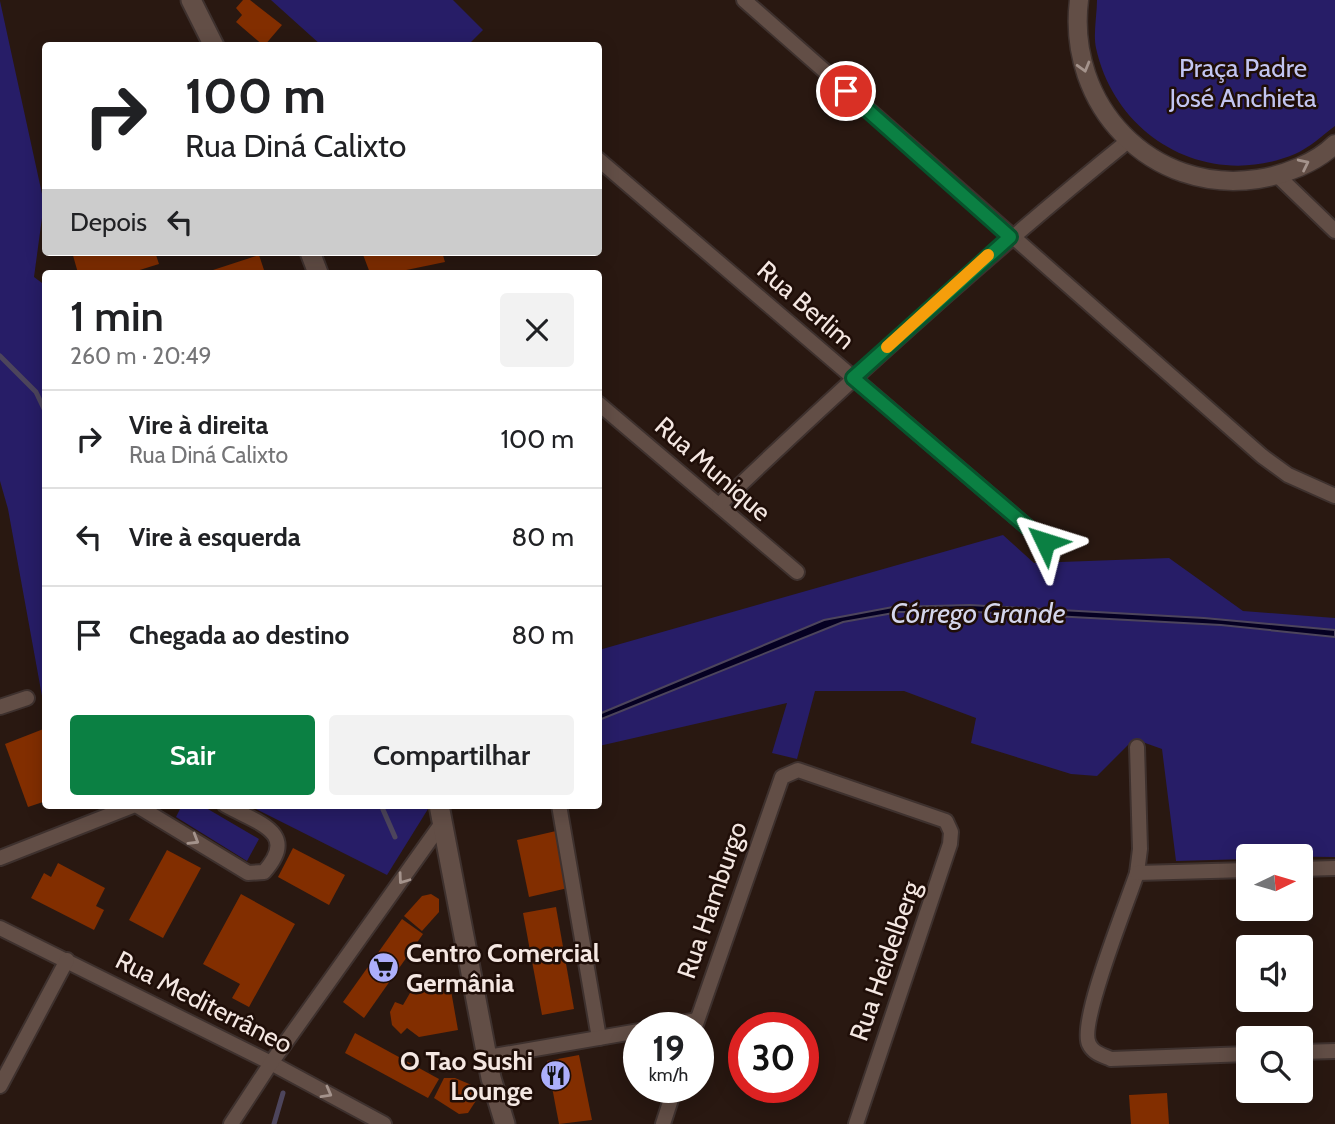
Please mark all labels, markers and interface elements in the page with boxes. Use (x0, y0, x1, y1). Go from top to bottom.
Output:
park label: Praça Padre José Anchieta (1168, 52, 1317, 114)
pin (816, 61, 876, 121)
one-way arrow (1075, 61, 1090, 73)
text: 100 m (185, 66, 326, 125)
icon: right (70, 70, 161, 161)
icon: arrive (827, 72, 865, 110)
text: Rua Diná Calixto (185, 126, 406, 165)
one-way arrow (1297, 158, 1309, 172)
icon: left (161, 203, 199, 241)
text: Depois (70, 206, 147, 238)
street label: Rua Berlim (751, 254, 861, 356)
text: 1 min (70, 290, 164, 342)
button: close (500, 293, 574, 367)
text: 260 m · 20:49 (70, 342, 212, 370)
text: Vire à direita (129, 409, 269, 441)
street label: Rua Munique (648, 410, 778, 528)
icon: right (70, 420, 108, 458)
text: 100 m (501, 423, 574, 455)
text: Rua Diná Calixto (129, 441, 288, 469)
position arrow (1008, 505, 1082, 579)
icon: left (70, 518, 108, 556)
text: Vire à esquerda (129, 521, 301, 553)
text: 80 m (511, 521, 574, 553)
water label: Córrego Grande (890, 596, 1066, 630)
icon: arrive (70, 616, 108, 654)
text: Chegada ao destino (129, 619, 349, 651)
text: 80 m (511, 619, 574, 651)
button: Sair (70, 715, 315, 795)
button: Compartilhar (329, 715, 574, 795)
street label: Rua Hamburgo (670, 817, 754, 983)
one-way arrow (187, 832, 200, 845)
north arrow (1236, 844, 1312, 920)
map controls (1236, 844, 1313, 1103)
one-way arrow (398, 871, 411, 884)
street label: Rua Heidelberg (843, 876, 928, 1045)
button: sound (1236, 935, 1313, 1012)
place label: Centro Comercial Germânia (406, 937, 600, 999)
street label: Rua Mediterrâneo (110, 944, 298, 1060)
supermarket icon: Centro Comercial Germânia (366, 951, 400, 985)
speed limit sign: 30 (728, 1012, 819, 1103)
button: search (1236, 1026, 1313, 1103)
text: 19 (652, 1027, 685, 1070)
place label: O Tao Sushi Lounge (400, 1045, 533, 1107)
restaurant icon: O Tao Sushi Lounge (539, 1059, 573, 1093)
text: km/h (649, 1064, 688, 1086)
one-way arrow (320, 1085, 333, 1098)

